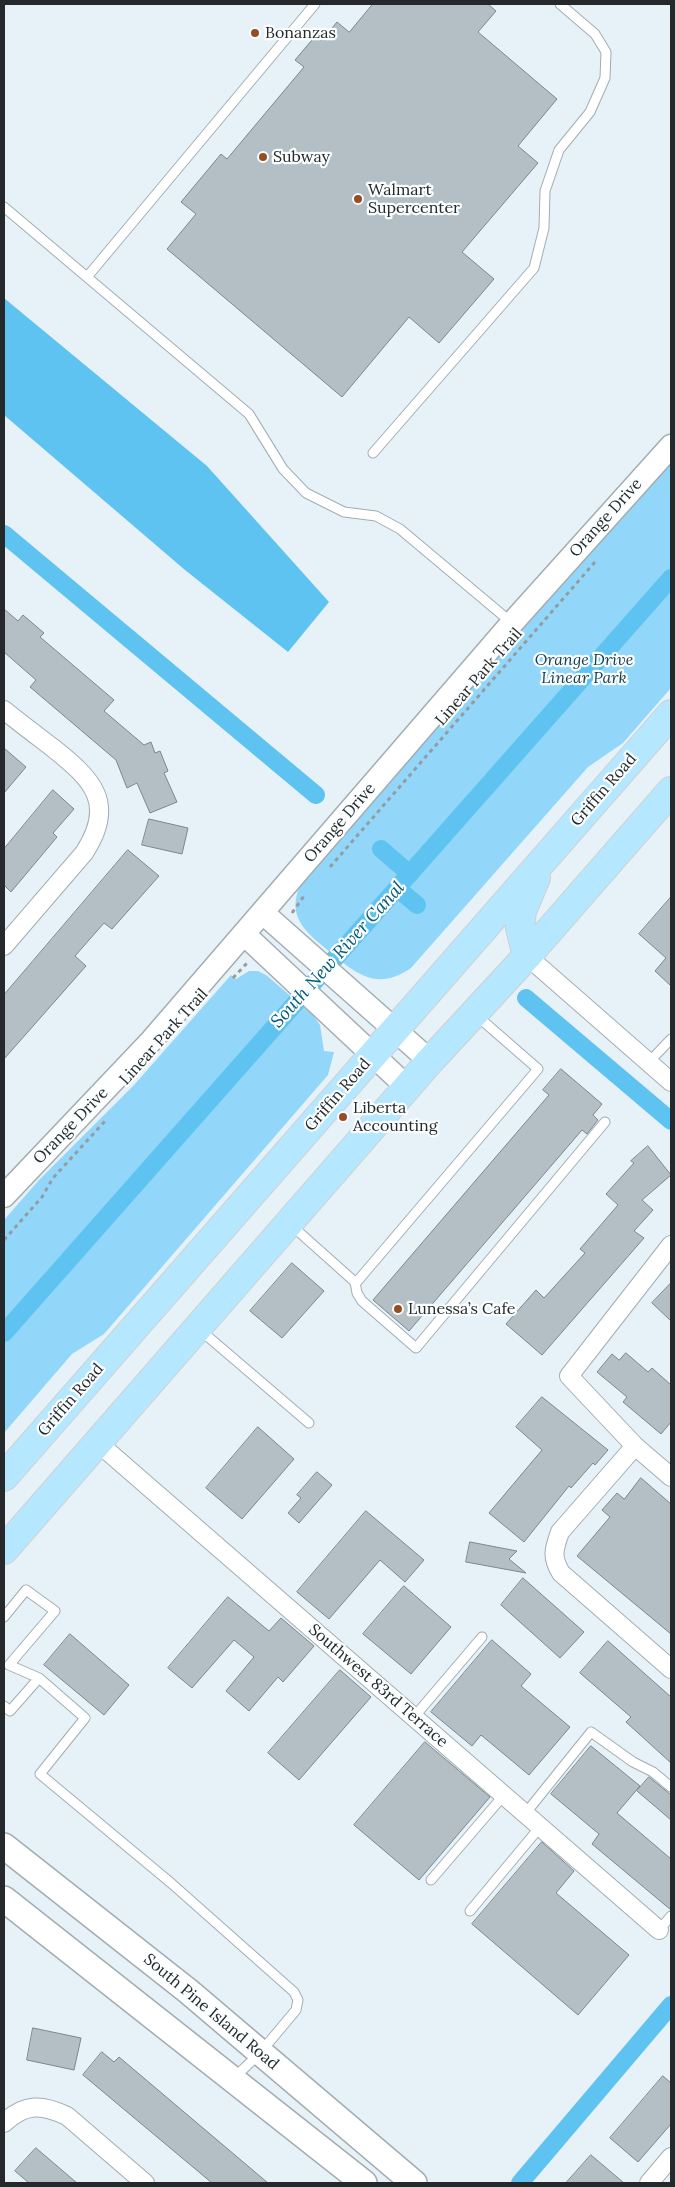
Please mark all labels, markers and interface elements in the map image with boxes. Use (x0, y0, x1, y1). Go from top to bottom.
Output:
place label: Bonanzas (265, 23, 336, 43)
marker: Bonanzas (249, 27, 261, 39)
place label: Subway (273, 147, 330, 167)
marker: Subway (257, 151, 269, 163)
place label: Walmart Supercenter (368, 180, 460, 218)
marker: Walmart Supercenter (352, 193, 364, 205)
street label: Orange Drive (566, 475, 646, 561)
street label: Linear Park Trail (431, 624, 527, 730)
park label: Orange Drive Linear Park (535, 650, 633, 688)
street label: Griffin Road (567, 750, 641, 830)
street label: Orange Drive (300, 779, 380, 867)
water label: South New River Canal (267, 877, 409, 1033)
street label: Linear Park Trail (116, 985, 212, 1089)
street label: Griffin Road (301, 1055, 375, 1135)
street label: Orange Drive (30, 1084, 112, 1168)
place label: Liberta Accounting (353, 1098, 438, 1136)
marker: Liberta Accounting (337, 1111, 349, 1123)
place label: Lunessa’s Cafe (408, 1299, 515, 1319)
marker: Lunessa’s Cafe (392, 1303, 404, 1315)
street label: Griffin Road (34, 1360, 108, 1440)
street label: Southwest 83rd Terrace (304, 1620, 452, 1752)
street label: South Pine Island Road (139, 1950, 283, 2074)

